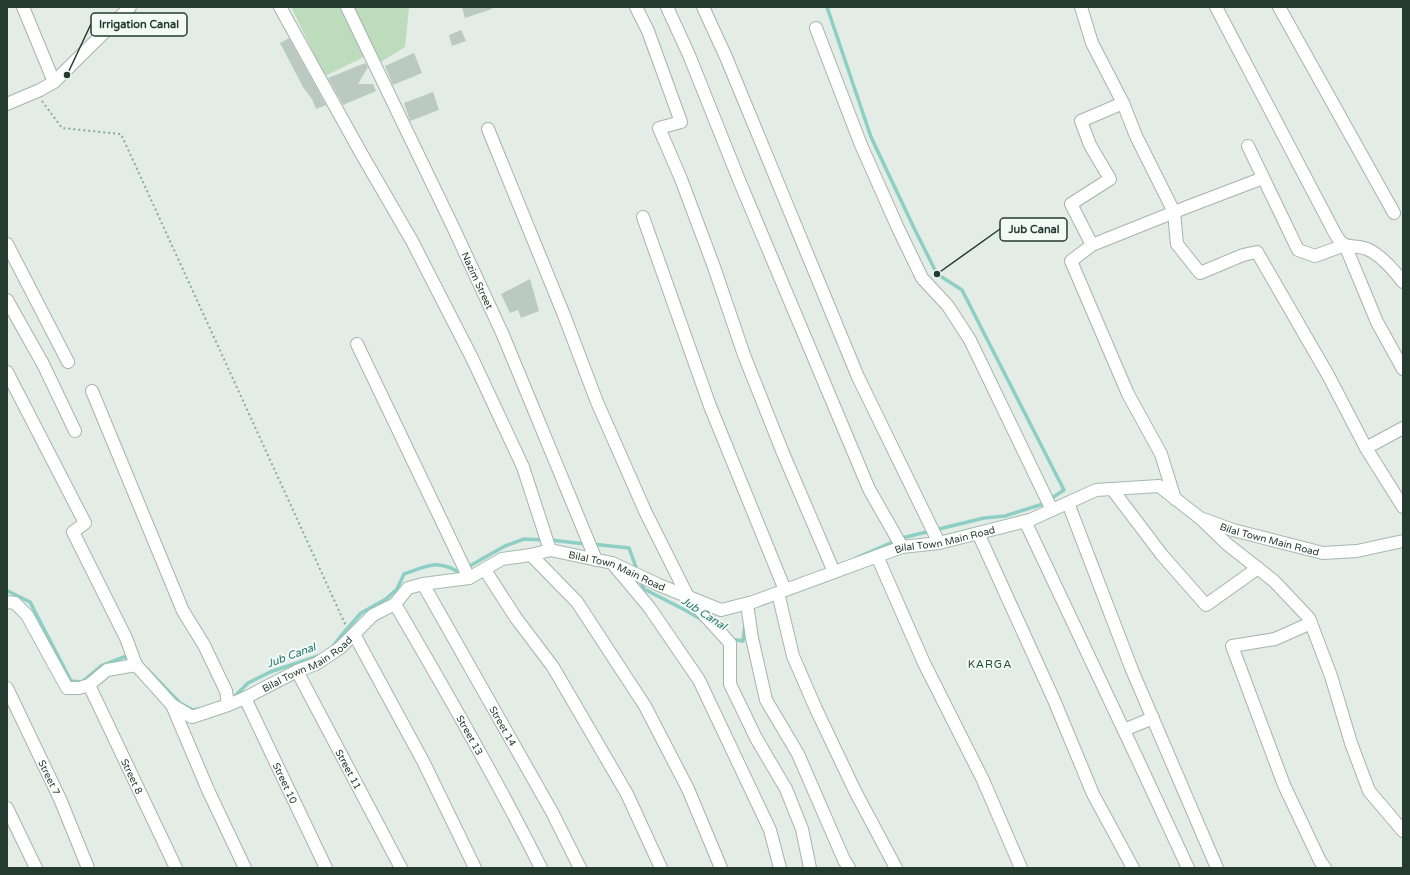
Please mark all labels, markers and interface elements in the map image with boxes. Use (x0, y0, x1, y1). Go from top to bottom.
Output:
callout: Irrigation Canal (91, 13, 187, 36)
text: Irrigation Canal (99, 18, 179, 32)
callout: Jub Canal (1000, 218, 1067, 241)
text: Jub Canal (1007, 223, 1060, 236)
street label: Nazim Street (458, 250, 495, 311)
street label: Bilal Town Main Road (1218, 521, 1320, 559)
street label: Bilal Town Main Road (893, 524, 996, 556)
street label: Bilal Town Main Road (567, 549, 667, 594)
water label: Jub Canal (679, 594, 730, 633)
street label: Bilal Town Main Road (260, 634, 355, 695)
water label: Jub Canal (265, 640, 319, 670)
district label: KARGA (968, 658, 1012, 671)
street label: Street 14 (486, 704, 518, 748)
street label: Street 13 (453, 713, 485, 757)
street label: Street 11 (332, 747, 363, 792)
street label: Street 8 (118, 757, 145, 796)
street label: Street 7 (35, 758, 62, 797)
street label: Street 10 (270, 761, 299, 806)

